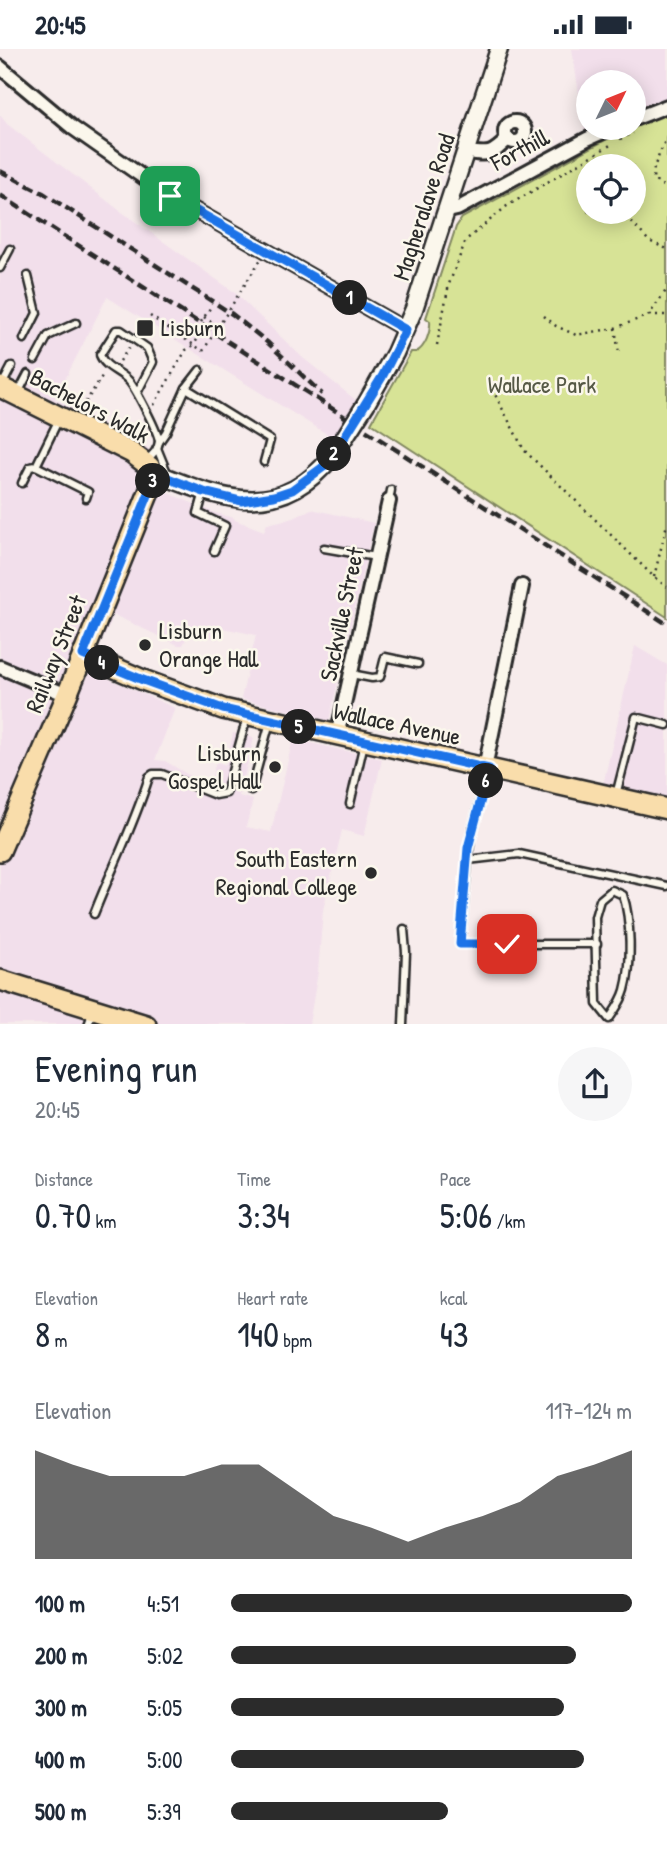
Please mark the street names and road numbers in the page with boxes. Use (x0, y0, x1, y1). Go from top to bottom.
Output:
street label: Forthill (484, 120, 555, 178)
street label: Magheralave Road (384, 129, 462, 284)
street label: Bachelors Walk (25, 360, 156, 450)
street label: Sackville Street (311, 543, 371, 684)
street label: Railway Street (17, 589, 93, 717)
street label: Wallace Avenue (331, 694, 464, 752)

